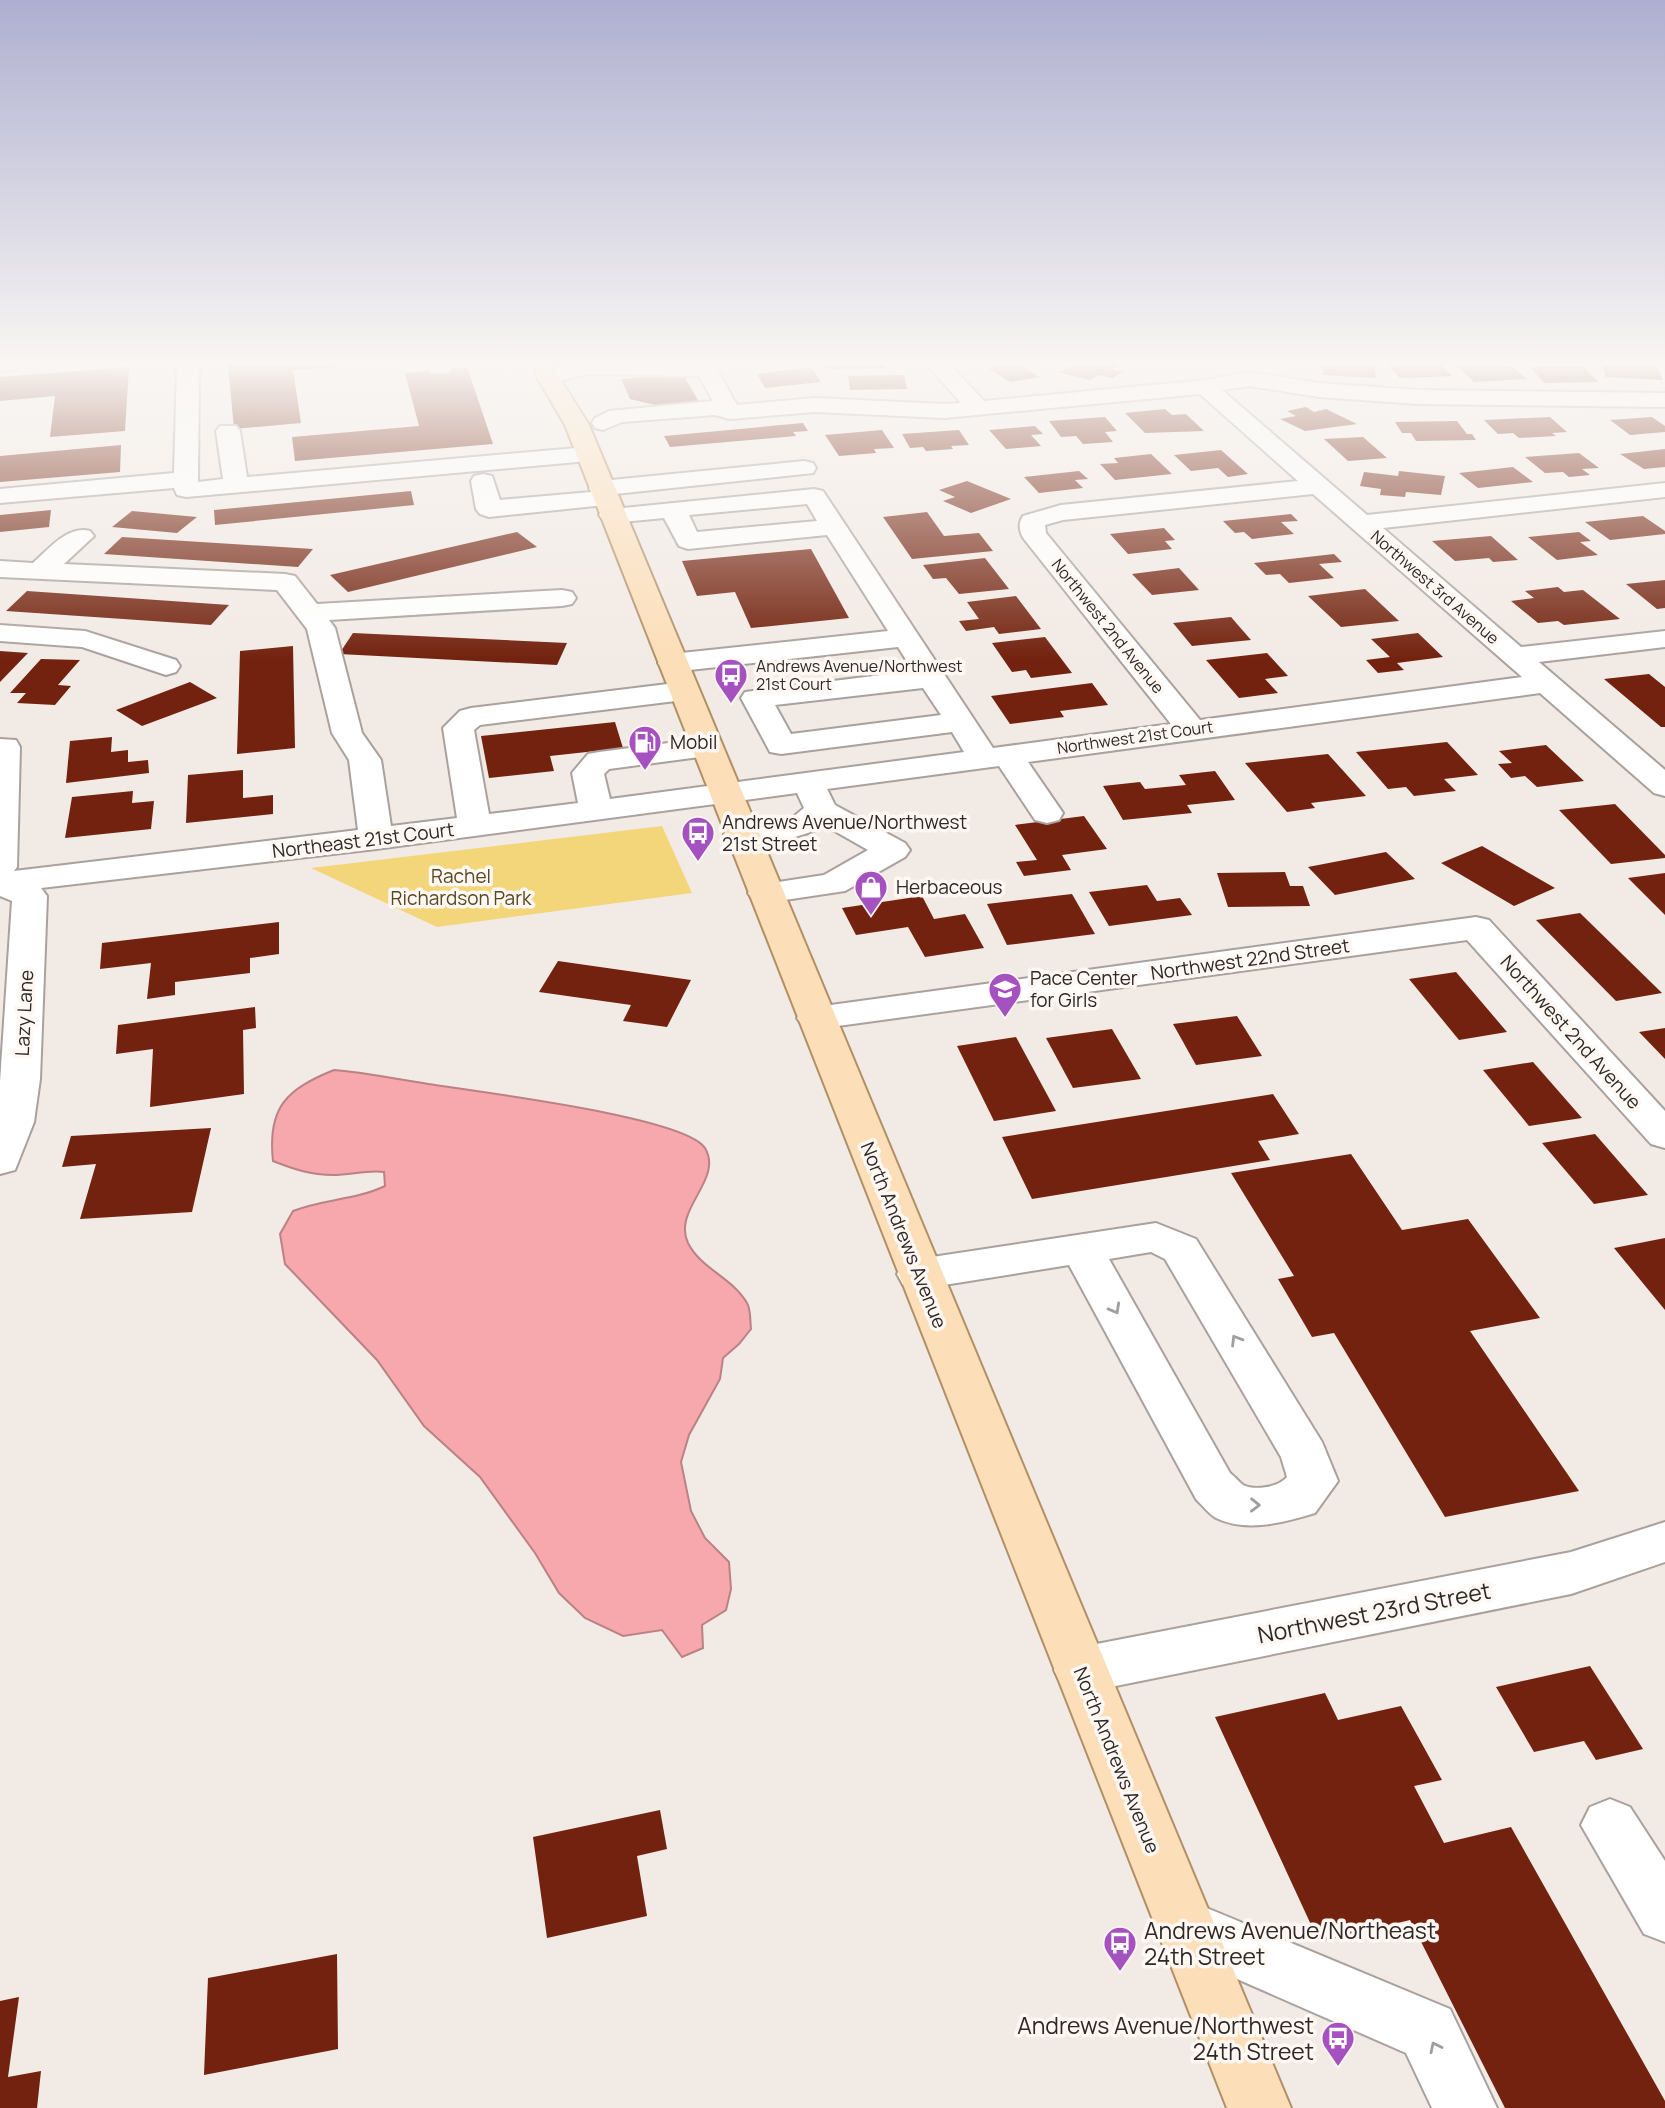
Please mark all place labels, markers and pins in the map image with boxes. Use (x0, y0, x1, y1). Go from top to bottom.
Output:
place label: Andrews Avenue/Northwest 21st Court (756, 655, 962, 695)
bus stop icon: Andrews Avenue/Northwest 21st Court (712, 656, 750, 705)
fuel station icon: Mobil (626, 723, 664, 772)
place label: Mobil (670, 729, 717, 755)
place label: Andrews Avenue/Northwest 21st Street (722, 809, 967, 857)
bus stop icon: Andrews Avenue/Northwest 21st Street (679, 814, 717, 863)
shop icon: Herbaceous (852, 868, 890, 917)
place label: Herbaceous (896, 874, 1003, 900)
place label: Pace Center for Girls (1030, 965, 1138, 1013)
school or university icon: Pace Center for Girls (986, 970, 1024, 1019)
place label: Andrews Avenue/Northeast 24th Street (1144, 1914, 1436, 1972)
bus stop icon: Andrews Avenue/Northeast 24th Street (1101, 1924, 1139, 1973)
place label: Andrews Avenue/Northwest 24th Street (1017, 2009, 1314, 2067)
bus stop icon: Andrews Avenue/Northwest 24th Street (1319, 2019, 1357, 2068)

